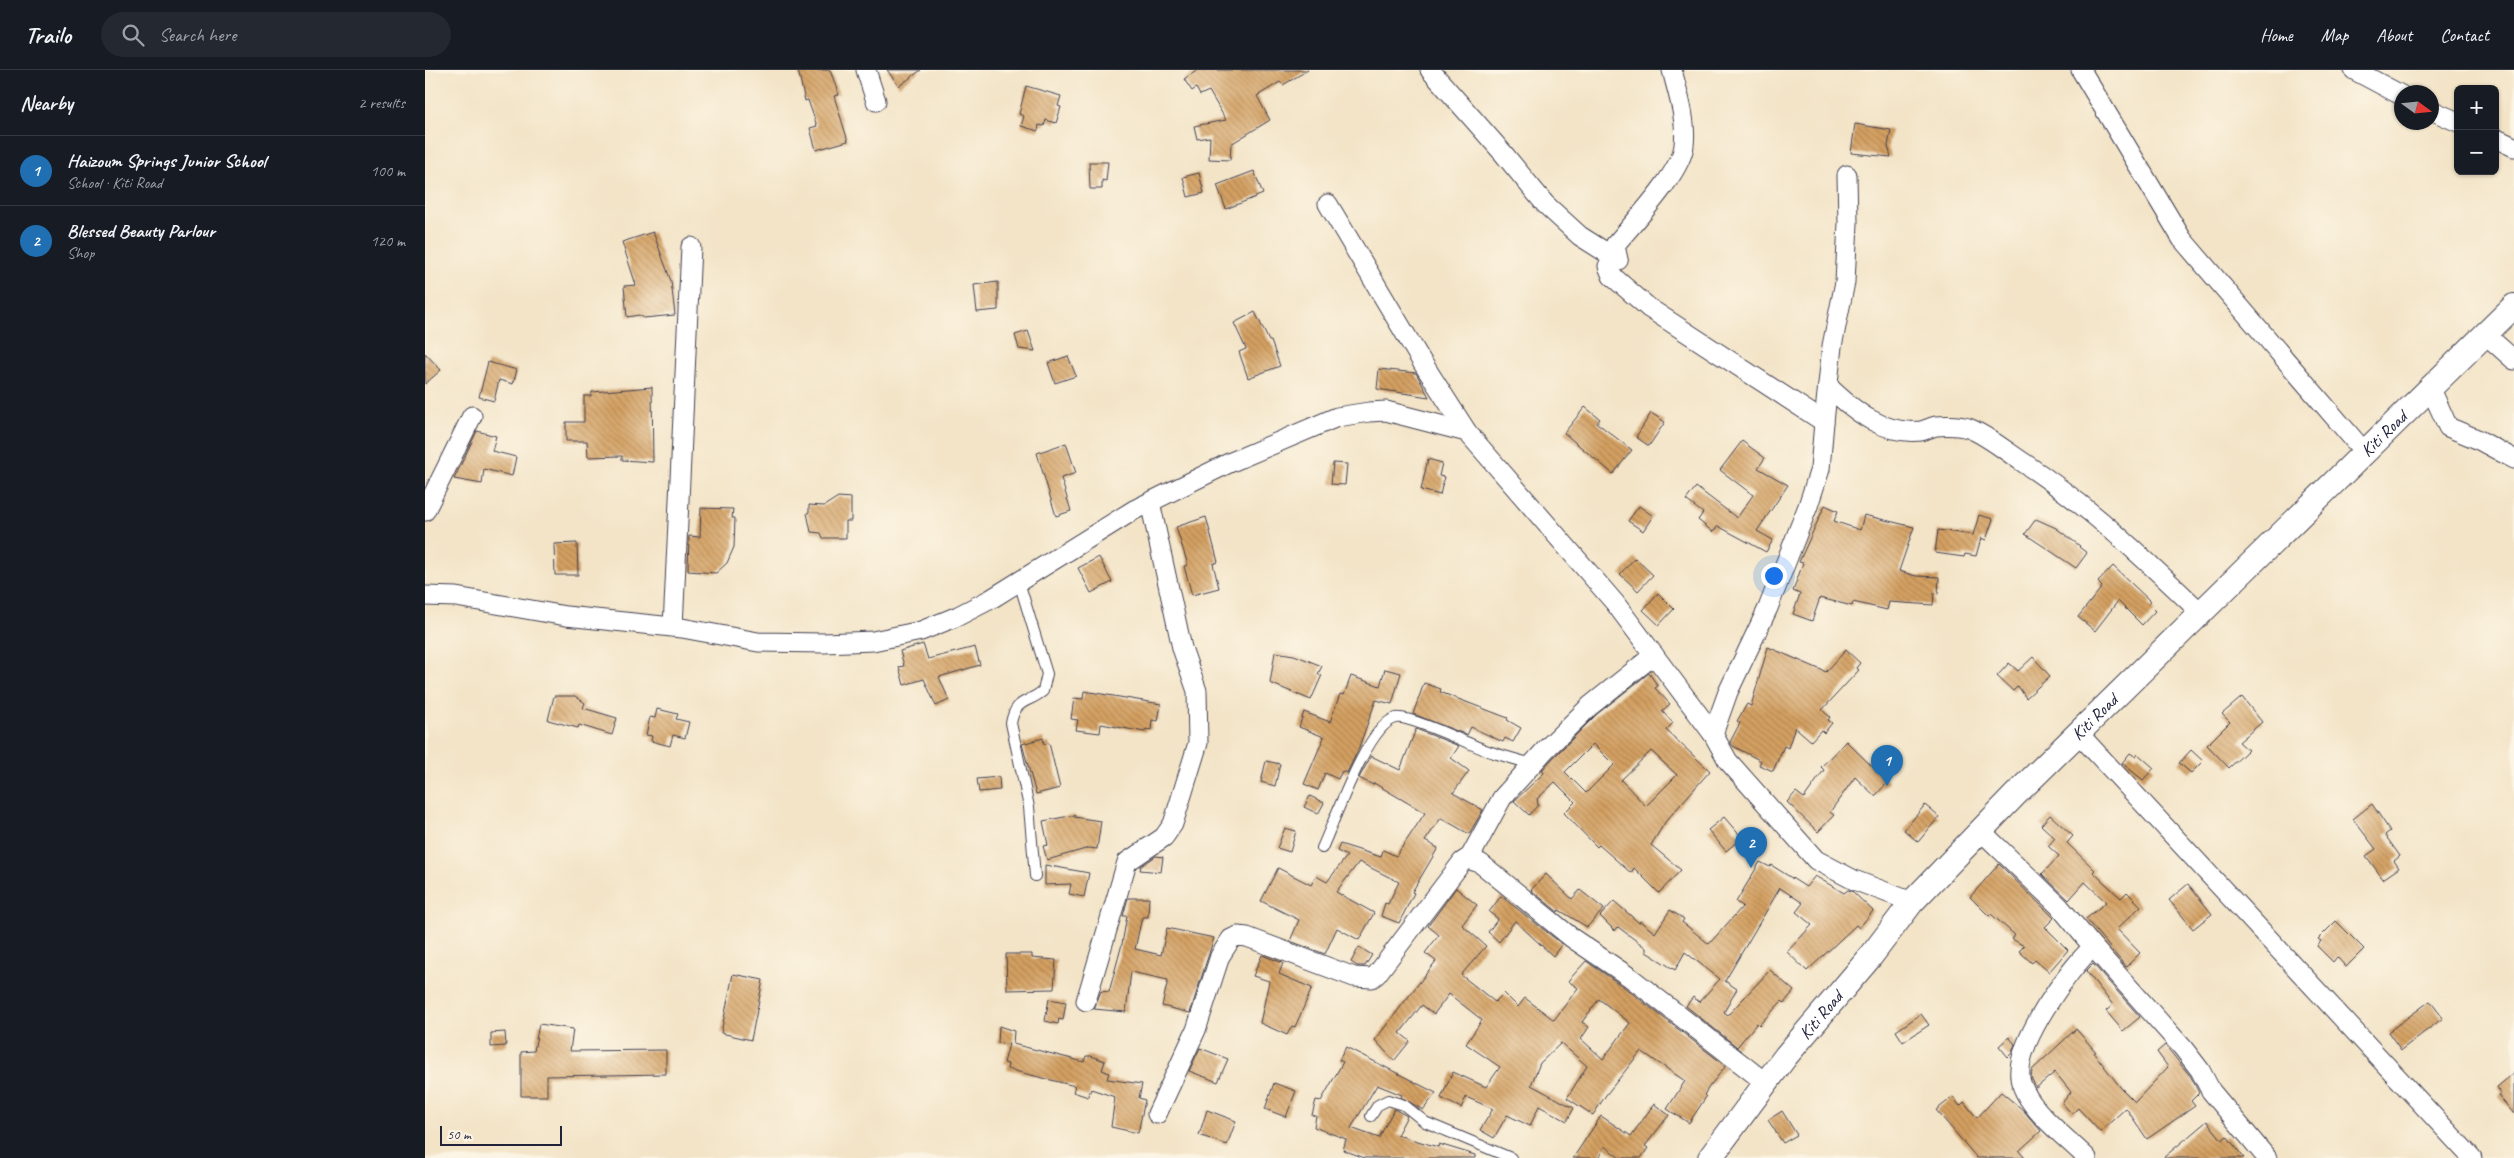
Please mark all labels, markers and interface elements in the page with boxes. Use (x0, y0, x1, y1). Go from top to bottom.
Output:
search box (101, 12, 451, 57)
text: Trailo (25, 20, 71, 50)
icon: search (119, 21, 147, 49)
text: Search here (159, 23, 236, 47)
text: Home (2260, 24, 2293, 46)
text: Map (2321, 24, 2348, 46)
text: About (2376, 24, 2412, 46)
text: Contact (2440, 24, 2489, 46)
north arrow (2394, 85, 2439, 130)
map controls (2454, 85, 2499, 175)
button: + (2454, 85, 2499, 130)
text: Nearby (20, 90, 73, 116)
text: 2 results (358, 93, 405, 113)
button: − (2454, 130, 2499, 175)
text: Haizoum Springs Junior School (67, 149, 266, 173)
text: 1 (32, 161, 40, 181)
text: 100 m (371, 161, 405, 181)
text: School · Kiti Road (67, 173, 162, 193)
text: Blessed Beauty Parlour (67, 219, 215, 243)
text: 2 (32, 231, 40, 251)
text: 120 m (371, 231, 405, 251)
text: Shop (67, 243, 94, 263)
street label: Kiti Road (2356, 404, 2414, 461)
your location (1761, 563, 1787, 589)
street label: Kiti Road (2067, 687, 2124, 745)
pin: 1 (1871, 745, 1903, 786)
pin: 2 (1735, 827, 1767, 868)
street label: Kiti Road (1794, 984, 1849, 1044)
scale bar (440, 1123, 563, 1146)
text: 50 m (447, 1126, 471, 1143)

